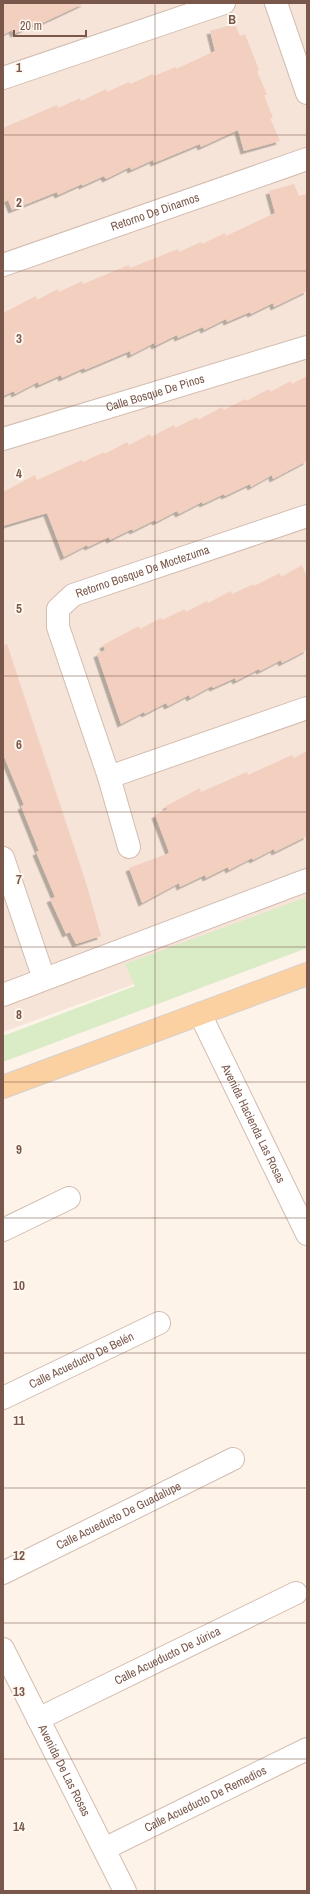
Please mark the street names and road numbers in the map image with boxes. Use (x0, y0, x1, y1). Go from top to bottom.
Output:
street label: Retorno De Dinamos (109, 189, 201, 235)
street label: Calle Bosque De Pinos (104, 370, 206, 415)
street label: Retorno Bosque De Moctezuma (73, 541, 212, 602)
street label: Avenida Hacienda Las Rosas (217, 1061, 289, 1186)
street label: Calle Acueducto De Belén (26, 1328, 137, 1392)
street label: Calle Acueducto De Guadalupe (53, 1478, 184, 1553)
street label: Calle Acueducto De Júrica (112, 1623, 224, 1688)
street label: Avenida De Las Rosas (34, 1721, 94, 1819)
street label: Calle Acueducto De Remedios (142, 1762, 269, 1836)

